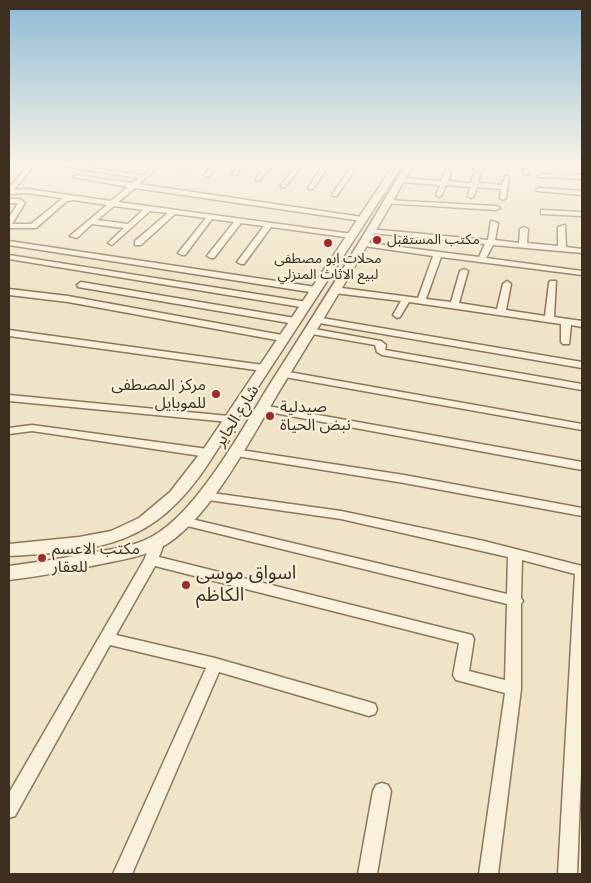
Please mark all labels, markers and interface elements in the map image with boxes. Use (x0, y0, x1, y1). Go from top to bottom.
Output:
place label: مكتب المستقبل (387, 232, 480, 248)
marker: مكتب المستقبل (371, 234, 383, 246)
marker: محلات ابو مصطفى لبيع الاثاث المنزلي (322, 237, 334, 249)
place label: محلات ابو مصطفى لبيع الاثاث المنزلي (274, 251, 382, 284)
place label: مركز المصطفى للموبايل (111, 375, 206, 413)
street label: شارع الجاير (211, 382, 263, 450)
marker: مركز المصطفى للموبايل (210, 388, 222, 400)
place label: صيدلية نبض الحياة (280, 397, 351, 435)
marker: صيدلية نبض الحياة (264, 410, 276, 422)
place label: مكتب الاعسم للعقار (52, 539, 140, 577)
marker: مكتب الاعسم للعقار (36, 552, 48, 564)
place label: اسواق موسى الكاظم (196, 563, 296, 607)
marker: اسواق موسى الكاظم (180, 579, 192, 591)

